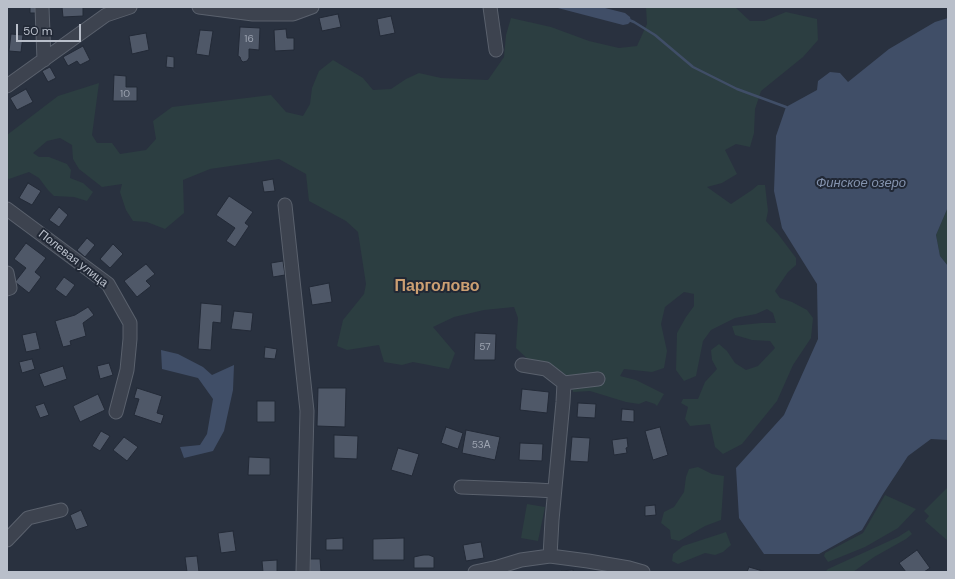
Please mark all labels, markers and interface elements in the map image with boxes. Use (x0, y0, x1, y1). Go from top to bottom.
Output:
scale bar (18, 16, 83, 42)
text: 50 m (23, 23, 52, 39)
house number: 16 (244, 33, 254, 45)
house number: 10 (120, 88, 130, 100)
water label: Финское озеро (816, 176, 906, 192)
street label: Полевая улица (35, 227, 111, 291)
district label: Парголово (394, 277, 480, 297)
house number: 57 (479, 341, 491, 353)
house number: 53А (472, 439, 490, 451)

